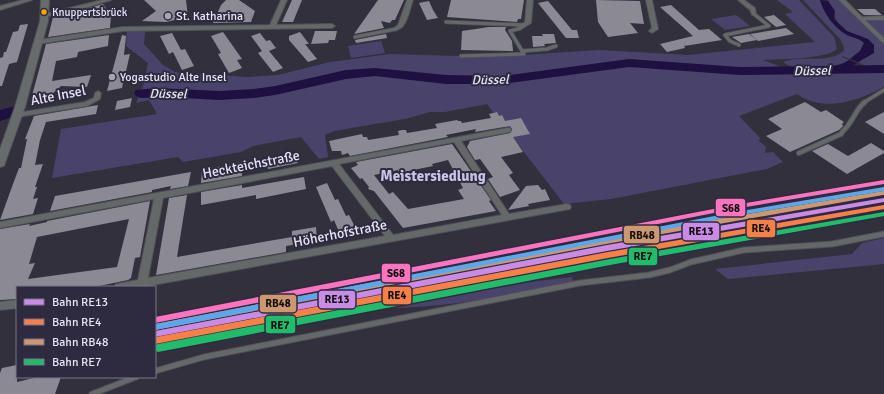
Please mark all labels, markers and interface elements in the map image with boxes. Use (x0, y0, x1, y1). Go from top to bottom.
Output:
place label: Knuppertsbrück (52, 6, 128, 19)
marker: Knuppertsbrück (39, 7, 49, 17)
place label: St. Katharina (176, 9, 243, 24)
marker: St. Katharina (163, 11, 173, 21)
water label: Düssel (793, 63, 832, 79)
place label: Yogastudio Alte Insel (120, 70, 227, 85)
marker: Yogastudio Alte Insel (107, 72, 117, 82)
water label: Düssel (471, 72, 510, 88)
street label: Alte Insel (29, 82, 87, 109)
water label: Düssel (149, 86, 188, 102)
street label: Heckteichstraße (201, 147, 301, 182)
district label: Meistersiedlung (380, 167, 486, 185)
line badge: S68 (715, 198, 746, 217)
text: S68 (722, 202, 740, 215)
street label: Höherhofstraße (292, 216, 388, 251)
line badge: RE4 (746, 219, 776, 238)
line badge: RE13 (682, 222, 720, 241)
text: RE4 (751, 222, 771, 235)
line badge: RB48 (623, 225, 660, 244)
text: RE13 (689, 225, 714, 238)
text: RB48 (629, 229, 655, 242)
line badge: RE7 (628, 247, 658, 266)
text: RE7 (633, 250, 653, 263)
line badge: S68 (381, 263, 411, 283)
text: S68 (387, 267, 405, 280)
legend (16, 286, 156, 378)
line badge: RE4 (382, 286, 412, 305)
text: RE4 (387, 289, 407, 302)
line badge: RE13 (318, 290, 356, 309)
text: RE13 (325, 293, 350, 306)
line badge: RB48 (259, 294, 297, 313)
text: Bahn RE13 (52, 295, 108, 310)
text: RB48 (265, 297, 291, 310)
text: Bahn RE4 (52, 315, 102, 330)
line badge: RE7 (265, 315, 296, 334)
text: RE7 (270, 319, 290, 332)
text: Bahn RB48 (52, 335, 109, 350)
text: Bahn RE7 (52, 355, 102, 370)

